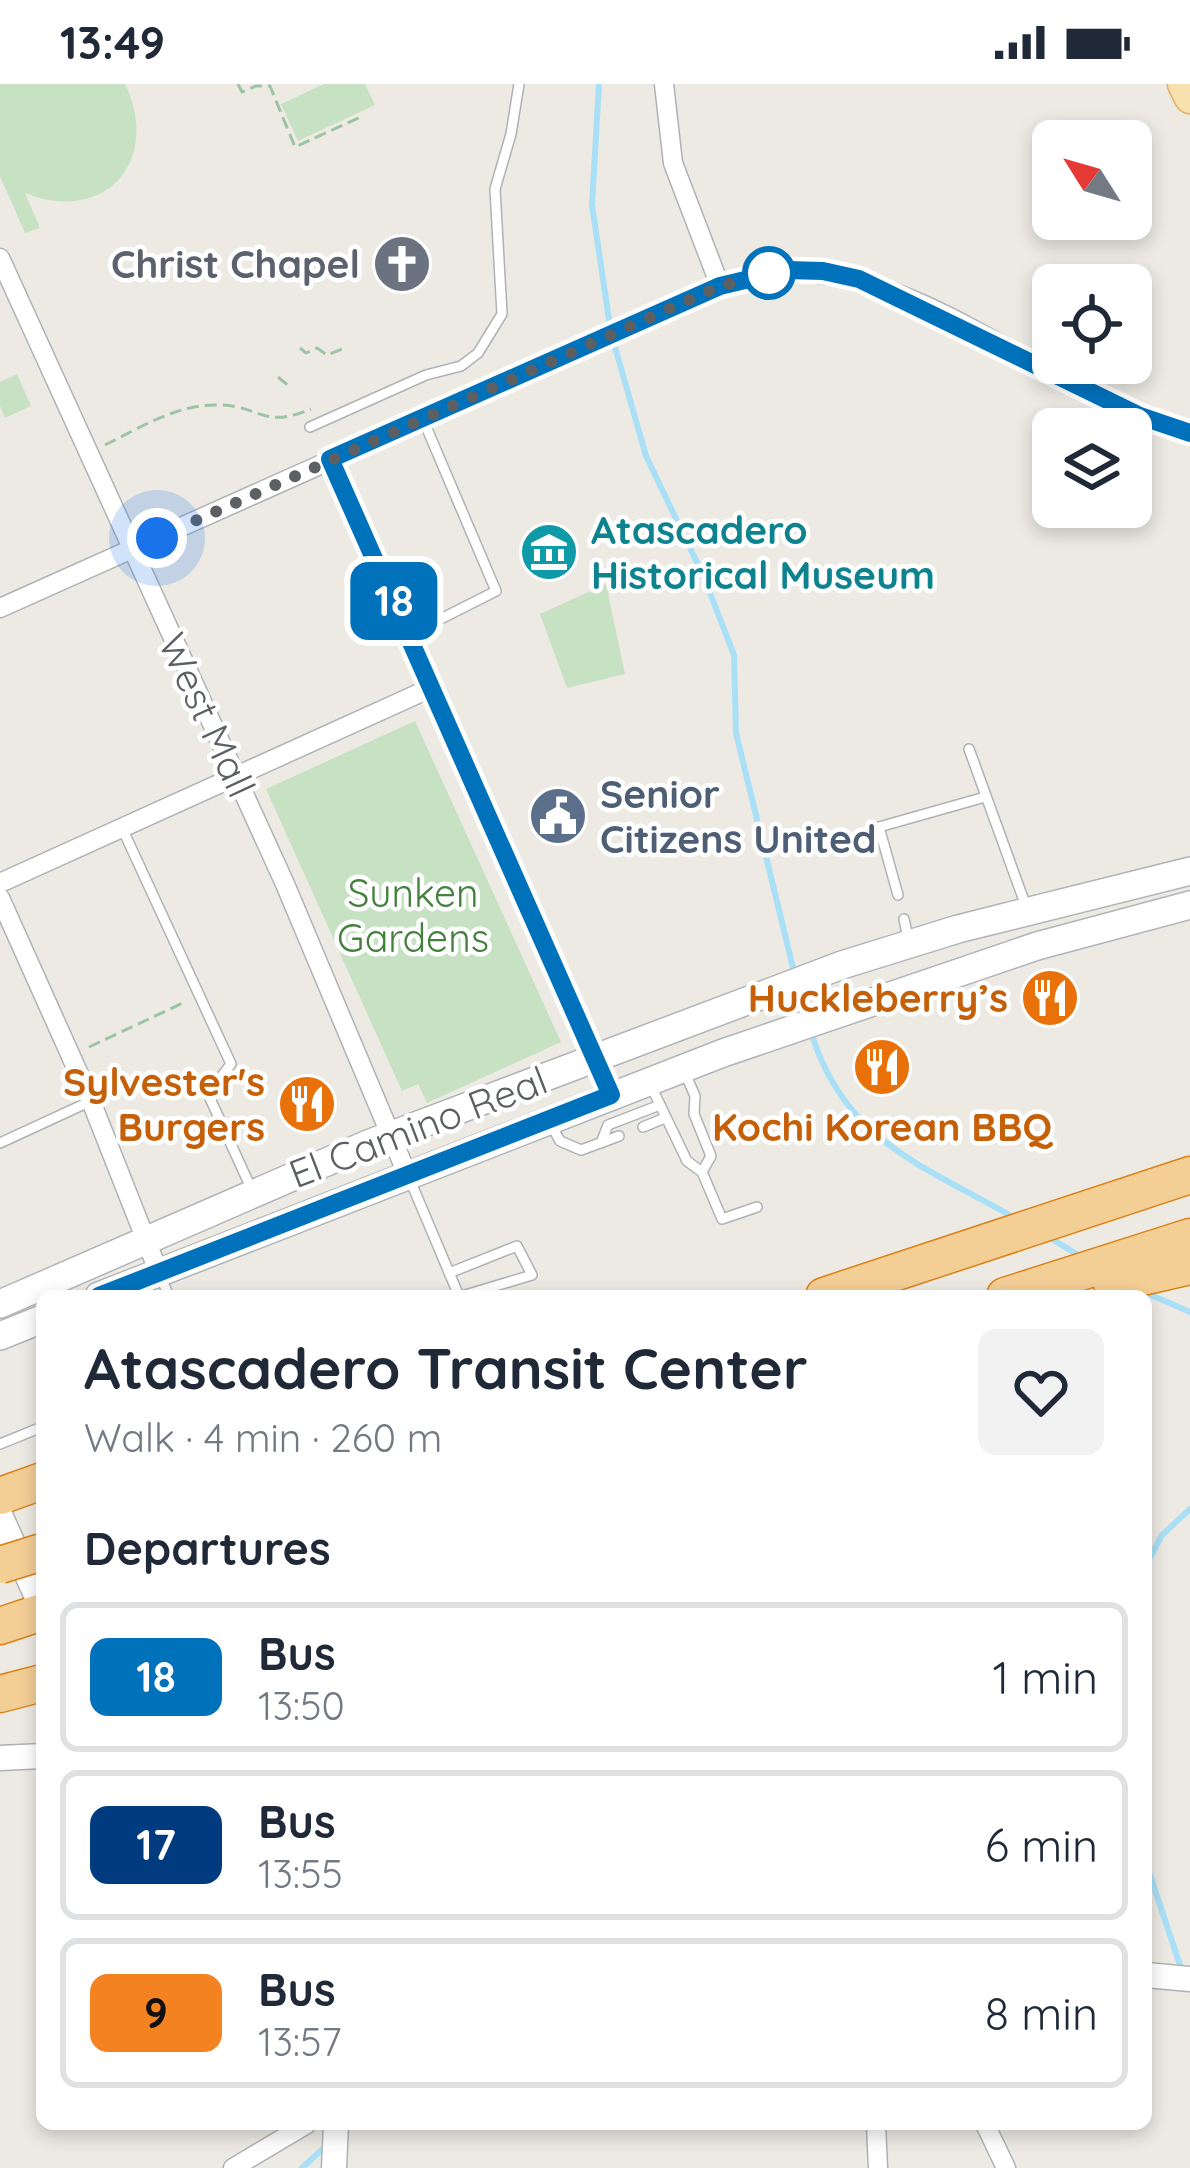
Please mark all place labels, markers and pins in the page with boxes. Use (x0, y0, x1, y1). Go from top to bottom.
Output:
church icon: Christ Chapel (371, 233, 433, 295)
place label: Christ Chapel (111, 239, 360, 288)
unlabelled marker (744, 248, 794, 298)
place label: Atascadero Historical Museum (591, 505, 935, 599)
museum icon: Atascadero Historical Museum (518, 521, 580, 583)
place label: Senior Citizens United (600, 769, 876, 863)
public building icon: Senior Citizens United (527, 785, 589, 847)
restaurant icon: Huckleberry’s (1019, 967, 1081, 1029)
place label: Huckleberry’s (748, 973, 1008, 1022)
restaurant icon: Kochi Korean BBQ (851, 1036, 913, 1098)
place label: Sylvester's Burgers (63, 1057, 265, 1151)
restaurant icon: Sylvester's Burgers (276, 1073, 338, 1135)
place label: Kochi Korean BBQ (712, 1102, 1053, 1151)

